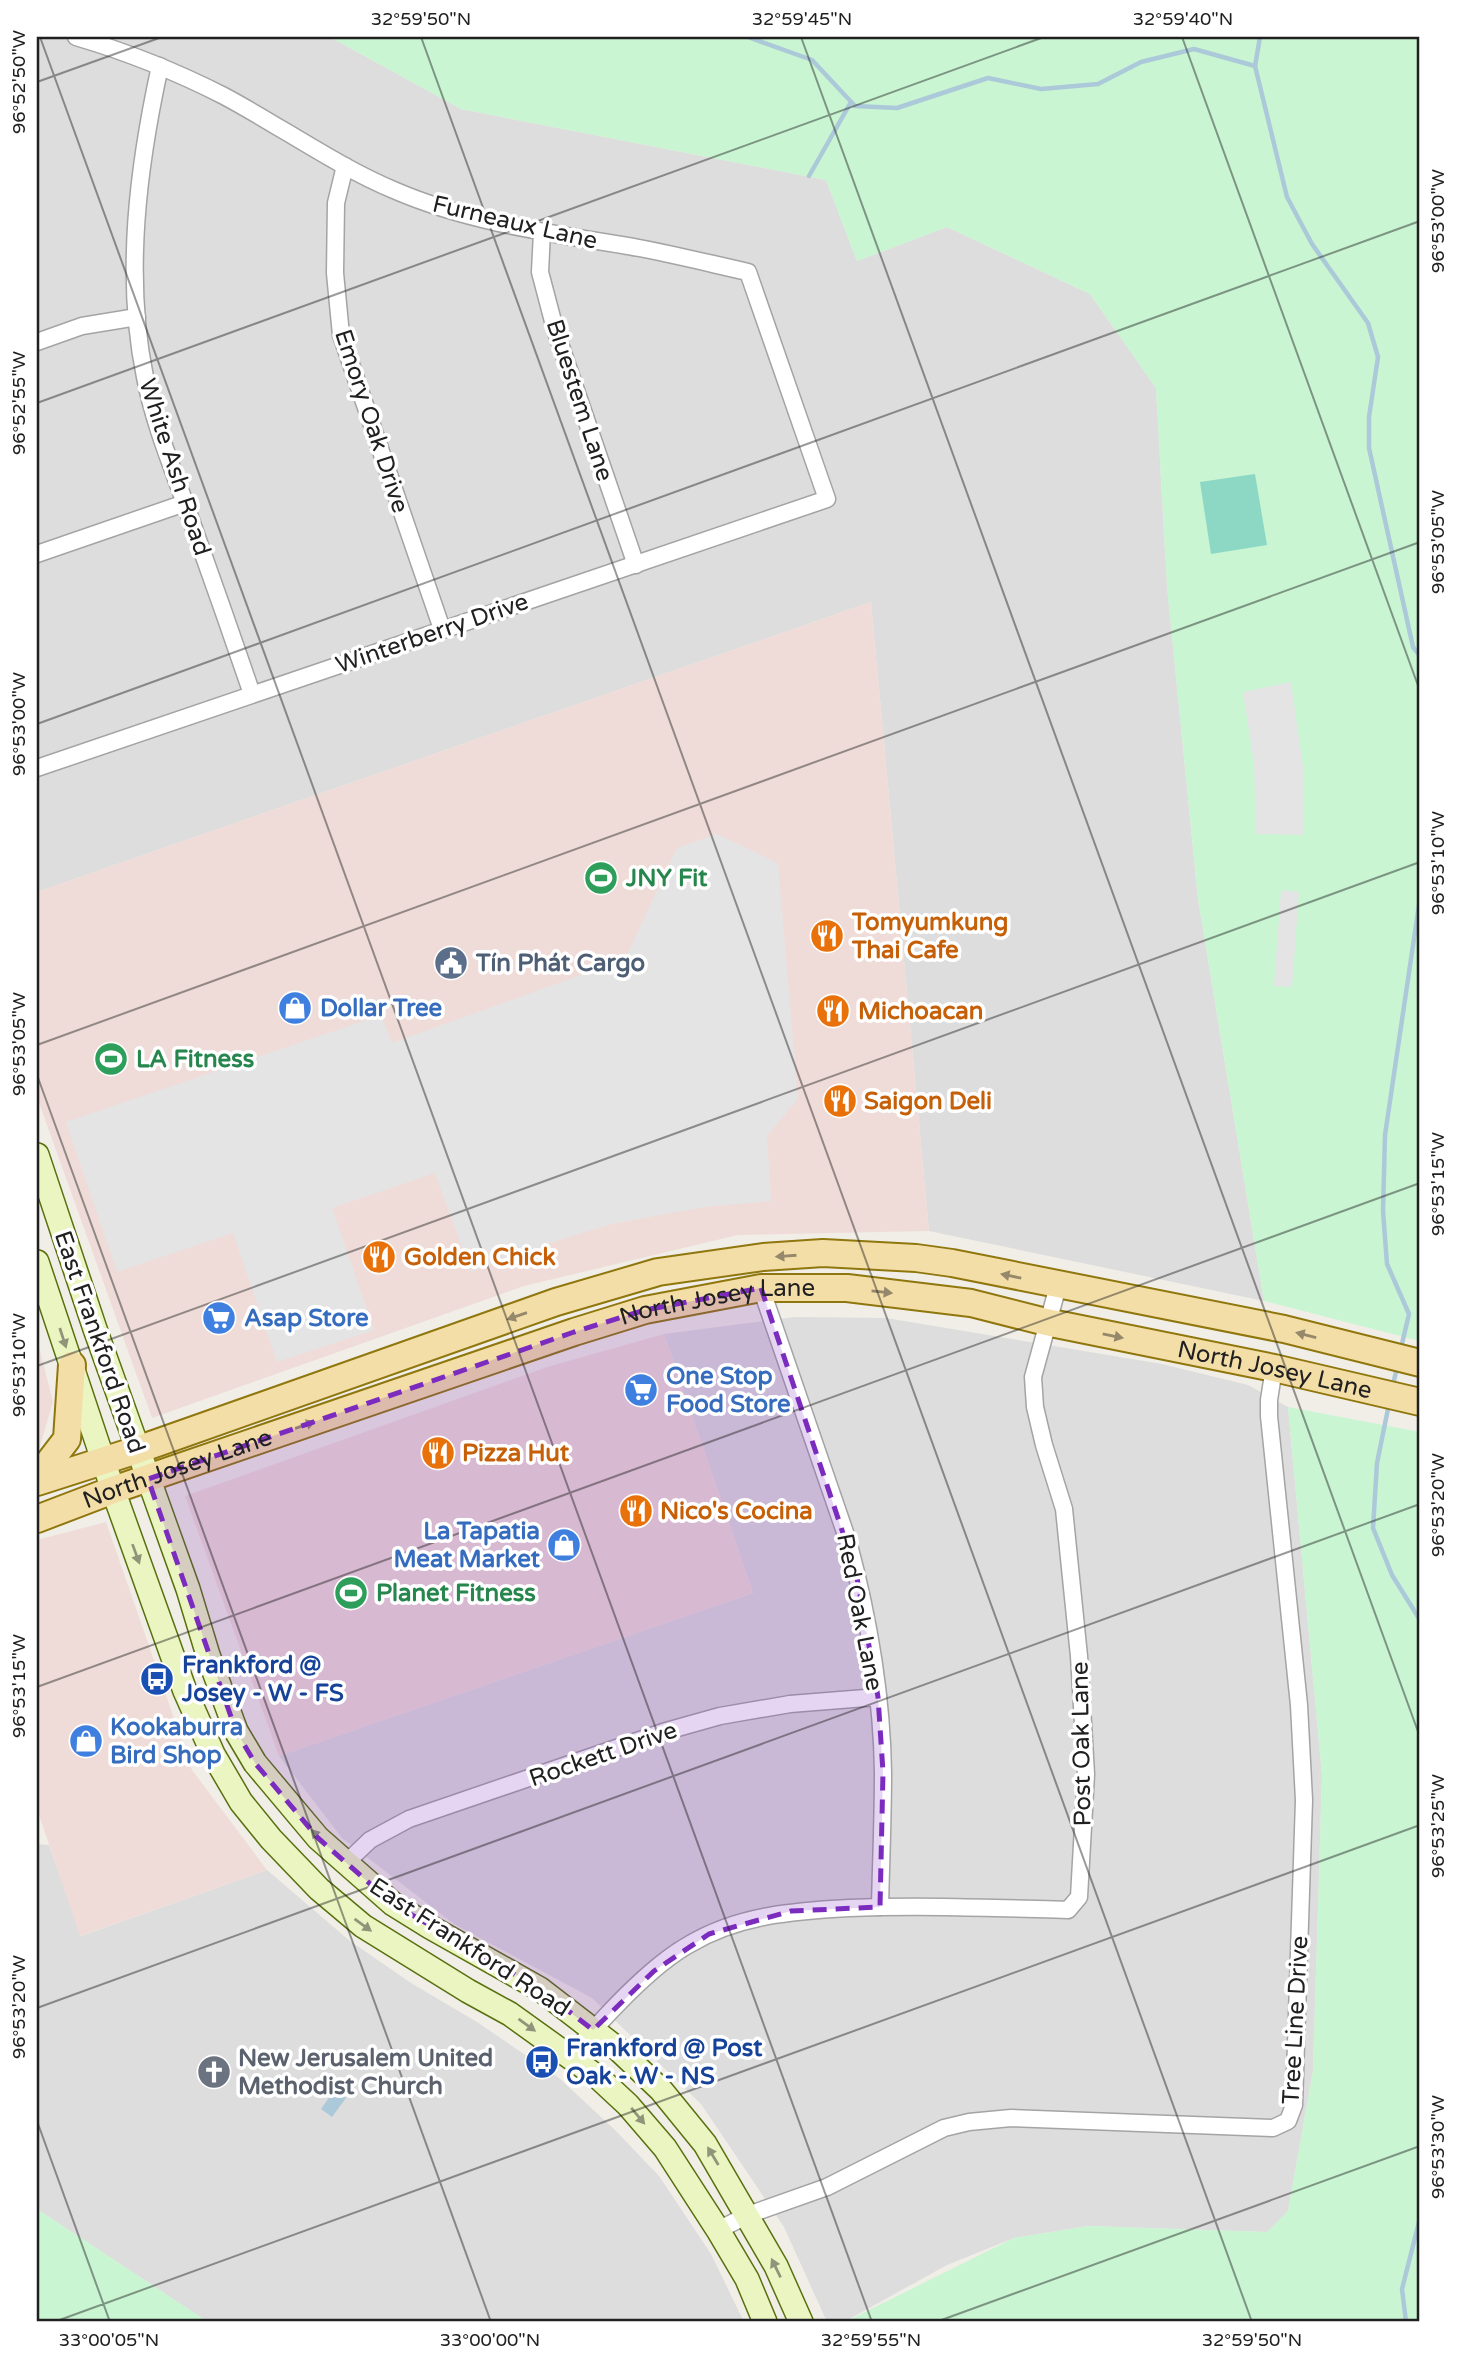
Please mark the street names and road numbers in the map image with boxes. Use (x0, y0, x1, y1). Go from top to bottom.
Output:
street label: Furneaux Lane (430, 189, 600, 256)
street label: Bluestem Lane (540, 316, 619, 485)
street label: Emory Oak Drive (328, 326, 415, 517)
street label: White Ash Road (132, 375, 217, 559)
street label: Winterberry Drive (332, 587, 532, 680)
street label: East Frankford Road (48, 1227, 151, 1457)
street label: North Josey Lane (616, 1274, 815, 1332)
street label: North Josey Lane (1175, 1335, 1375, 1405)
street label: North Josey Lane (79, 1423, 276, 1515)
street label: Red Oak Lane (830, 1531, 889, 1693)
street label: Post Oak Lane (1066, 1661, 1097, 1827)
street label: Rockett Drive (525, 1716, 681, 1793)
street label: East Frankford Road (364, 1872, 575, 2023)
street label: Tree Line Drive (1277, 1935, 1314, 2105)

